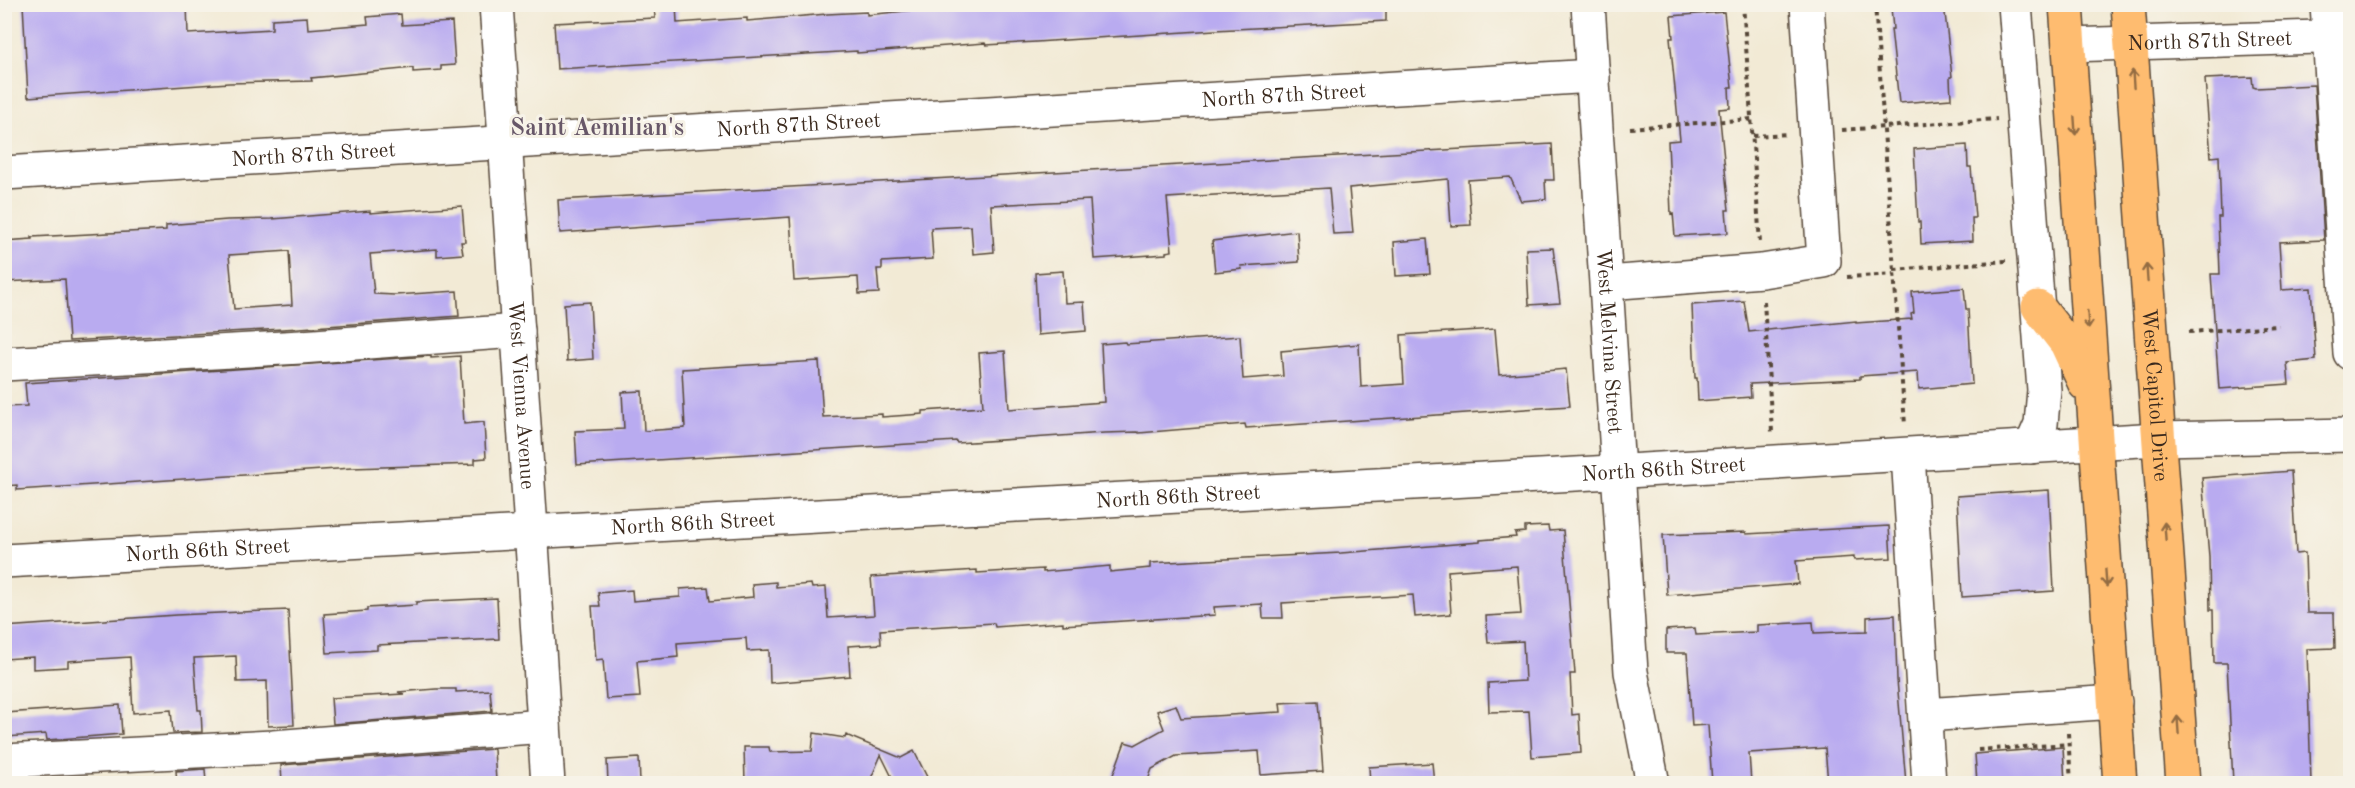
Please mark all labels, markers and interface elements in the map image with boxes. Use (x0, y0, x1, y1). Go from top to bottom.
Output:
street label: North 87th Street (2127, 29, 2293, 55)
one-way arrow (2127, 69, 2138, 89)
street label: North 87th Street (1201, 81, 1367, 112)
street label: North 87th Street (716, 110, 881, 141)
one-way arrow (2069, 115, 2080, 135)
district label: Saint Aemilian's (510, 117, 684, 141)
street label: North 87th Street (231, 140, 396, 171)
street label: West Melvina Street (1592, 248, 1625, 435)
one-way arrow (2141, 264, 2152, 284)
street label: West Vienna Avenue (504, 300, 537, 490)
street label: West Capitol Drive (2138, 308, 2171, 482)
one-way arrow (2083, 310, 2094, 330)
street label: North 86th Street (1581, 455, 1746, 486)
street label: North 86th Street (1095, 482, 1261, 513)
street label: North 86th Street (610, 509, 776, 539)
one-way arrow (2159, 521, 2170, 541)
street label: North 86th Street (125, 536, 291, 566)
one-way arrow (2101, 567, 2112, 587)
one-way arrow (2173, 716, 2184, 736)

